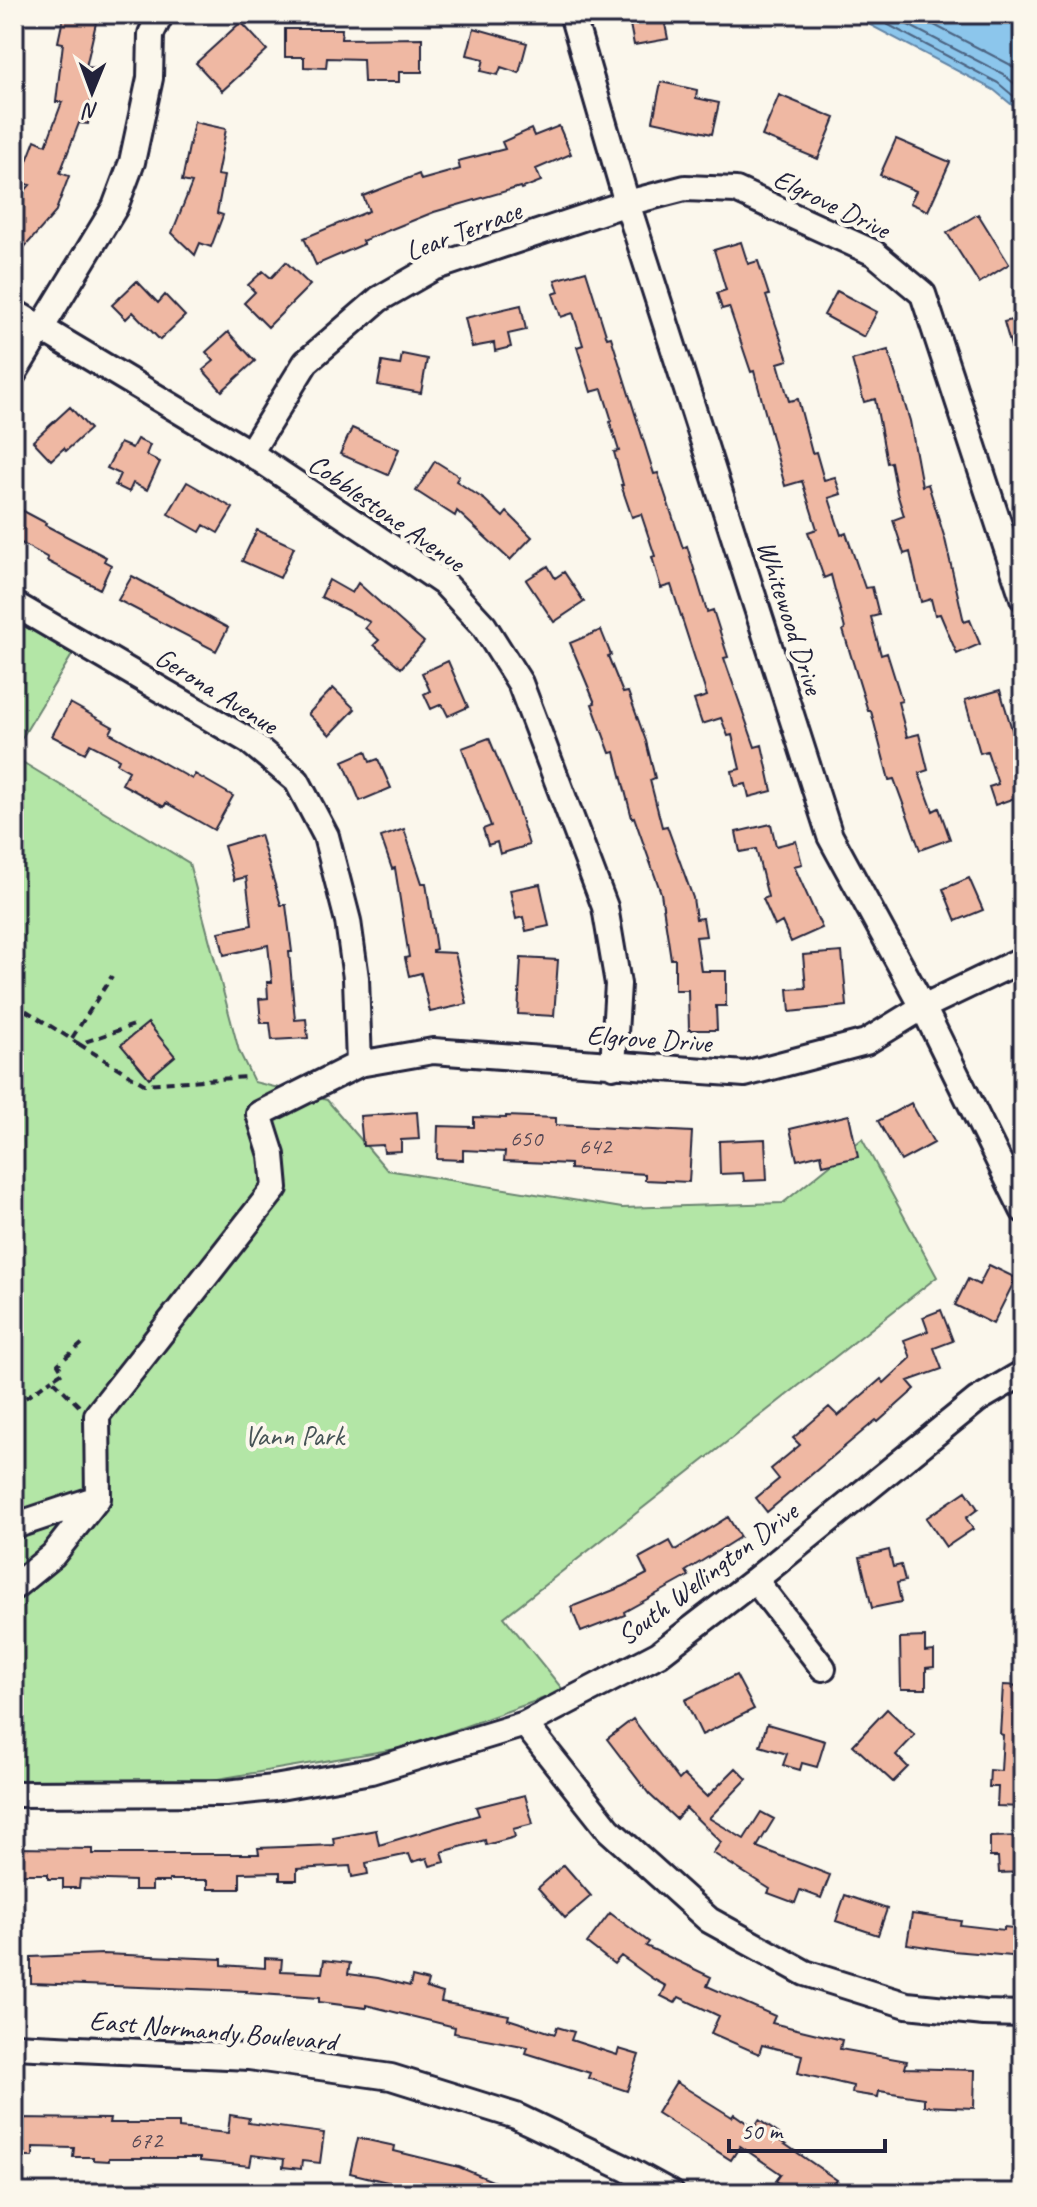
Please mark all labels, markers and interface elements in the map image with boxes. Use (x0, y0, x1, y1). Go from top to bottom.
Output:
north arrow (52, 52, 132, 132)
text: N (81, 97, 99, 125)
street label: Elgrove Drive (768, 160, 897, 247)
street label: Lear Terrace (400, 192, 528, 268)
street label: Cobblestone Avenue (302, 446, 473, 580)
street label: Whitewood Drive (749, 536, 832, 700)
street label: Gerona Avenue (149, 639, 286, 743)
street label: Elgrove Drive (586, 1017, 714, 1060)
house number: 650 (510, 1123, 544, 1153)
house number: 642 (579, 1131, 613, 1161)
park label: Vann Park (244, 1418, 347, 1453)
street label: South Wellington Drive (610, 1493, 806, 1653)
street label: East Normandy Boulevard (88, 2002, 342, 2059)
scale bar (729, 2103, 885, 2153)
text: 50 m (741, 2116, 784, 2146)
house number: 672 (130, 2125, 164, 2155)

